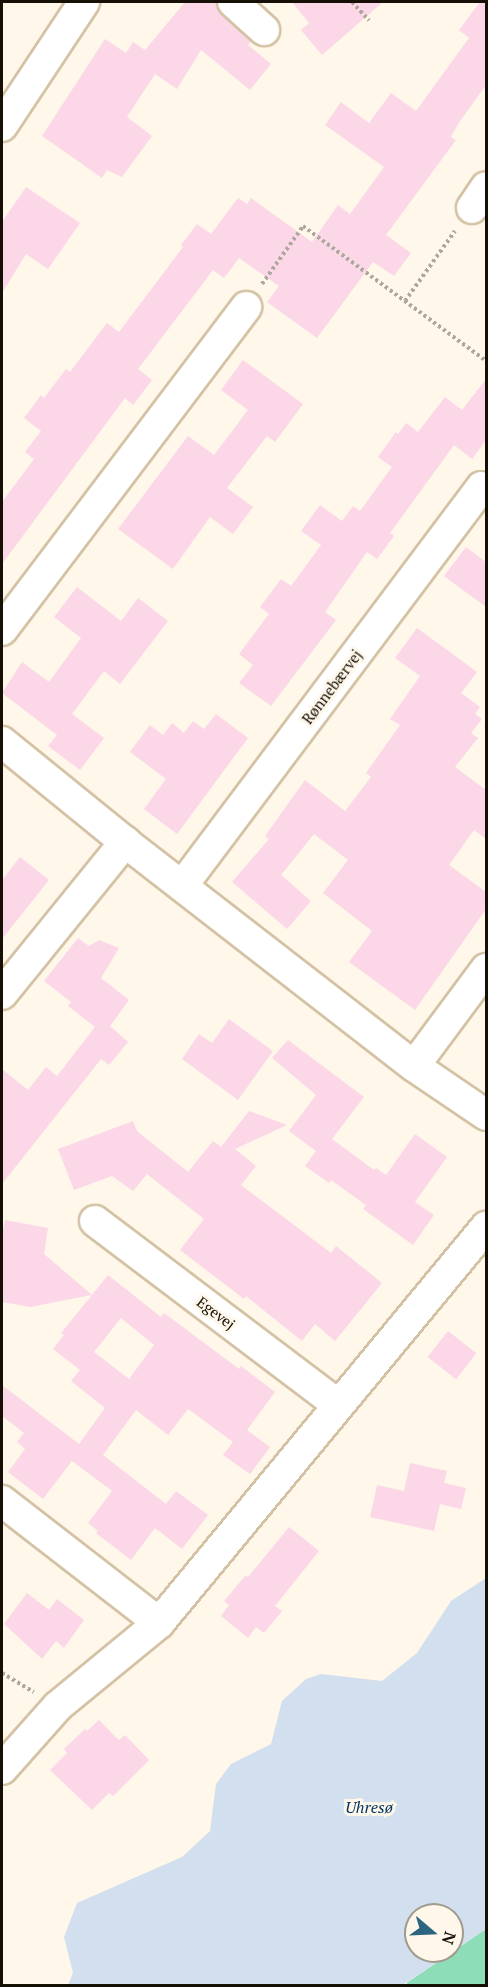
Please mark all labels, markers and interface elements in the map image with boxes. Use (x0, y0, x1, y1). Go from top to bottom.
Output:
street label: Rønnebærvej (298, 646, 366, 728)
street label: Egevej (193, 1293, 239, 1333)
water label: Uhresø (345, 1797, 393, 1817)
north arrow (404, 1903, 464, 1963)
text: N (437, 1929, 462, 1948)

